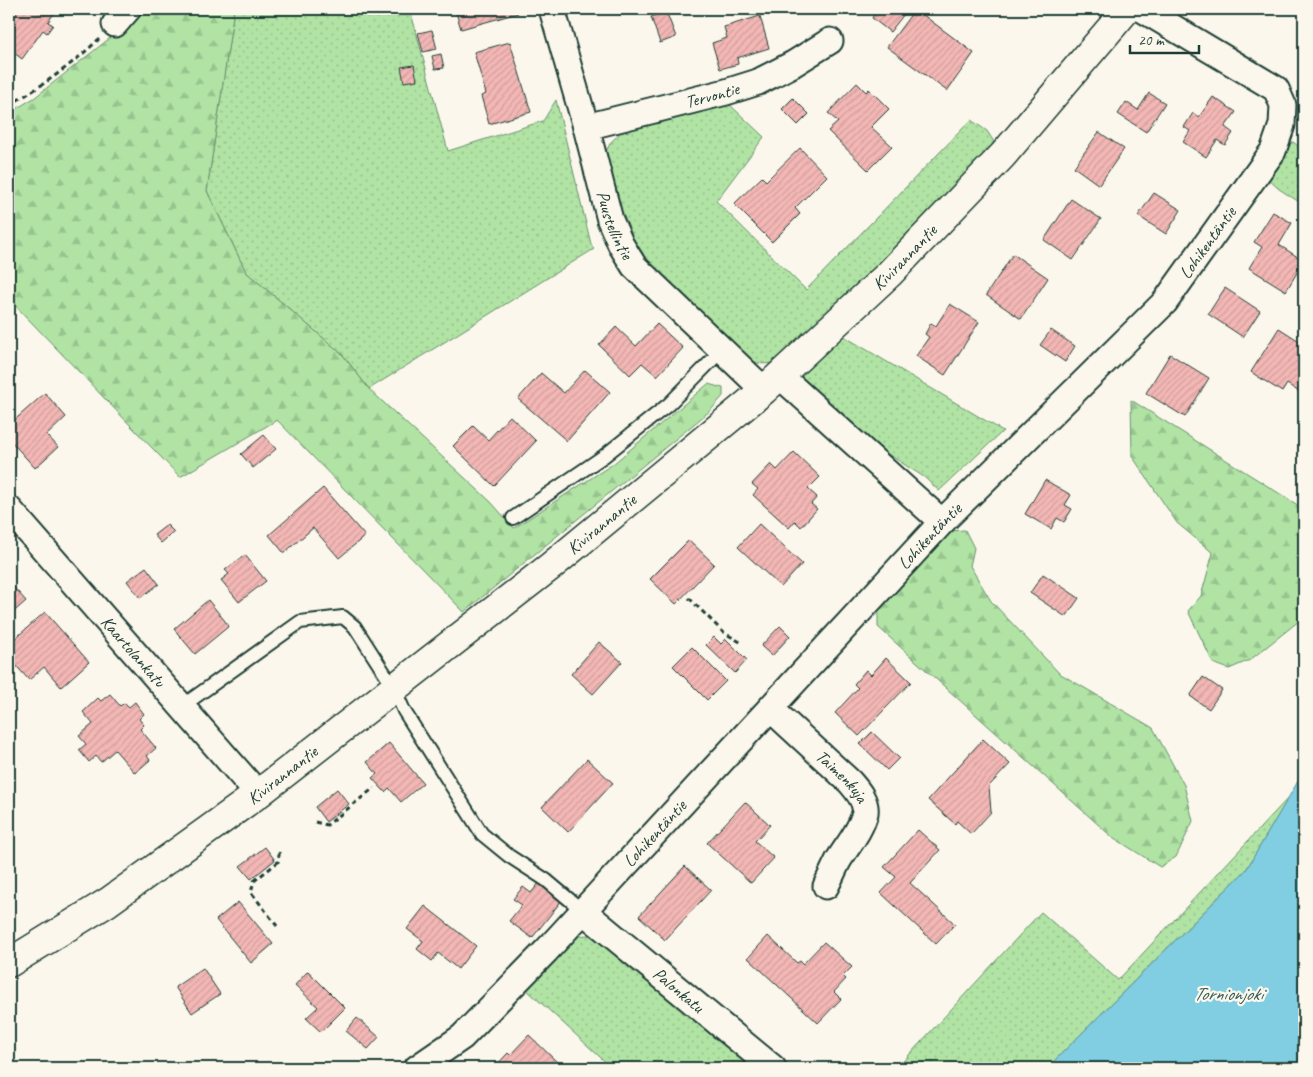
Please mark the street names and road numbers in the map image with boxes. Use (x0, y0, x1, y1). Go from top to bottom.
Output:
street label: Tervontie (683, 77, 743, 113)
street label: Puustellintie (592, 188, 639, 264)
street label: Lohikentäntie (1174, 201, 1241, 283)
street label: Kivirannantie (868, 219, 942, 295)
street label: Kivirannantie (562, 488, 642, 559)
street label: Lohikentäntie (893, 497, 967, 574)
street label: Kaartolankatu (96, 611, 171, 693)
street label: Kivirannantie (243, 740, 323, 809)
street label: Taimenkuja (811, 745, 874, 808)
street label: Lohikentäntie (618, 794, 692, 871)
street label: Palonkatu (649, 963, 710, 1018)

